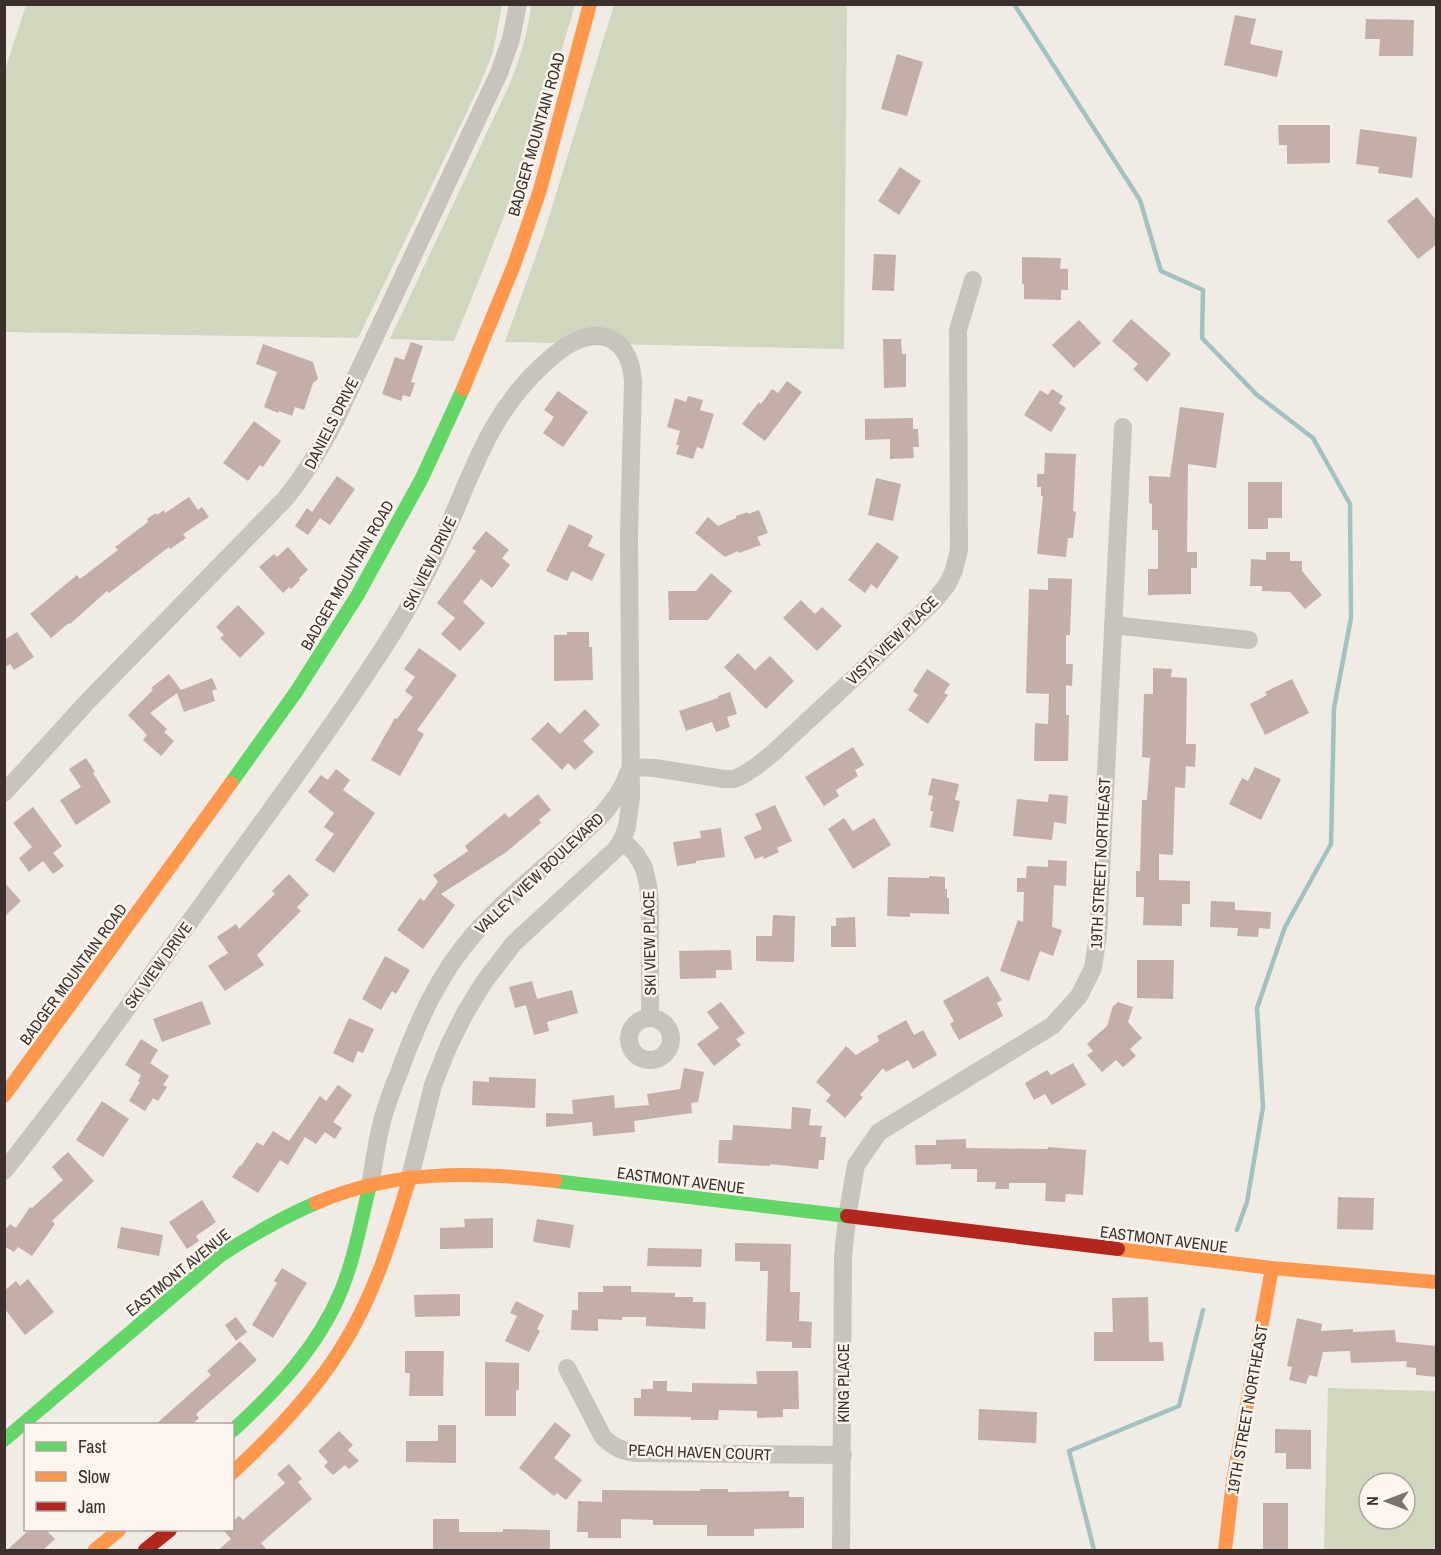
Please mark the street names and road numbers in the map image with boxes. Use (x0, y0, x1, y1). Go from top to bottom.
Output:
street label: BADGER MOUNTAIN ROAD (502, 49, 570, 219)
street label: DANIELS DRIVE (299, 374, 363, 472)
street label: BADGER MOUNTAIN ROAD (295, 496, 399, 654)
street label: SKI VIEW DRIVE (397, 512, 461, 614)
street label: VISTA VIEW PLACE (841, 590, 943, 690)
street label: 19TH STREET NORTHEAST (1085, 777, 1115, 949)
street label: VALLEY VIEW BOULEVARD (470, 807, 608, 939)
street label: SKI VIEW PLACE (637, 890, 661, 996)
street label: BADGER MOUNTAIN ROAD (14, 899, 132, 1049)
street label: SKI VIEW DRIVE (119, 917, 197, 1013)
street label: EASTMONT AVENUE (616, 1161, 746, 1199)
street label: EASTMONT AVENUE (1099, 1220, 1229, 1258)
street label: EASTMONT AVENUE (121, 1223, 235, 1321)
street label: 19TH STREET NORTHEAST (1221, 1323, 1273, 1495)
street label: KING PLACE (832, 1344, 854, 1422)
street label: PEACH HAVEN COURT (628, 1439, 772, 1465)

